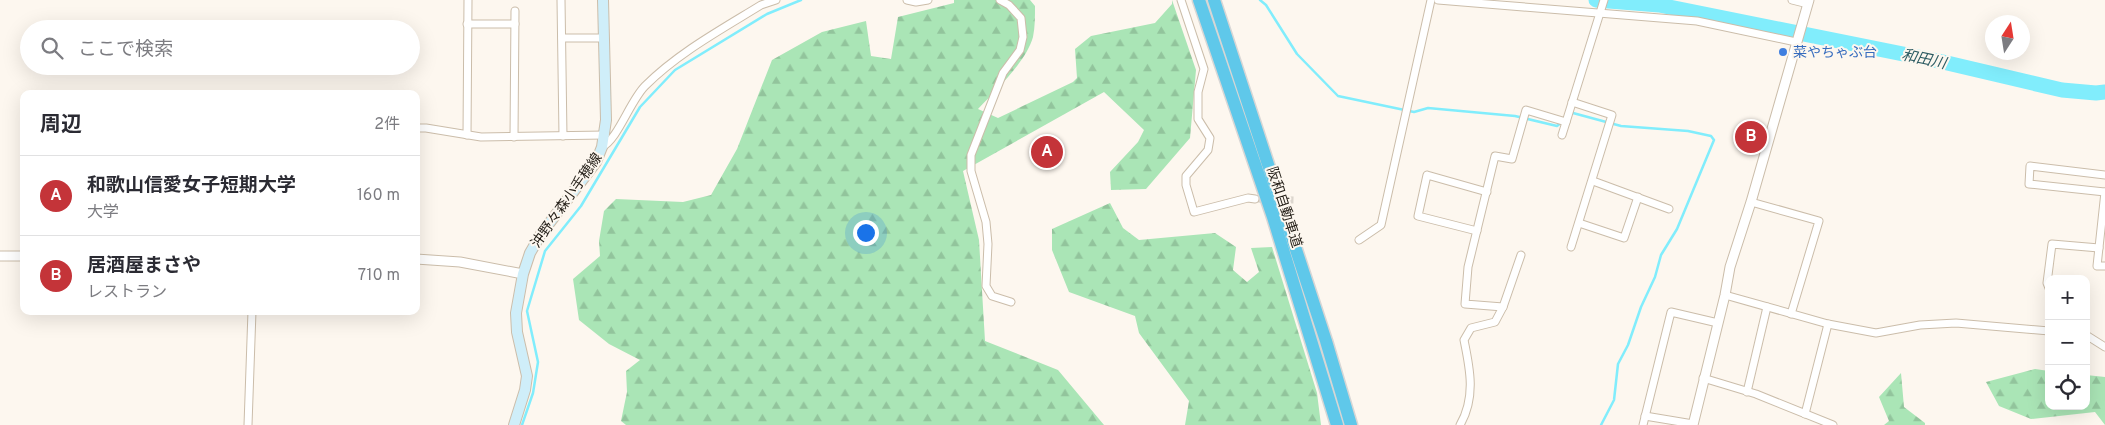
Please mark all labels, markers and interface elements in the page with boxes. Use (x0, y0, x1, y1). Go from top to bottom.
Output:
north arrow (1985, 15, 2030, 60)
search box (20, 20, 420, 75)
icon: search (38, 34, 66, 62)
text: ここで検索 (78, 38, 173, 62)
place label: 菜やちゃぶ台 (1793, 44, 1877, 62)
marker: 菜やちゃぶ台 (1777, 46, 1789, 58)
water label: 和田川 (1900, 46, 1950, 75)
text: 周辺 (40, 112, 82, 139)
text: 2件 (374, 115, 400, 135)
pin: B (1735, 118, 1767, 156)
pin: A (1031, 133, 1063, 171)
street label: 沖野々森小手穂線 (528, 150, 606, 252)
street label: 阪和自動車道 (1263, 165, 1305, 250)
text: 和歌山信愛女子短期大学 (87, 174, 296, 198)
text: A (50, 186, 62, 206)
text: 160 m (357, 186, 400, 206)
text: 大学 (87, 203, 119, 223)
your location (853, 220, 879, 246)
text: 居酒屋まさや (87, 254, 201, 278)
text: B (50, 266, 62, 286)
text: 710 m (358, 266, 400, 286)
map controls (2045, 275, 2090, 410)
button: + (2045, 275, 2090, 320)
text: レストラン (87, 283, 167, 303)
button: − (2045, 320, 2090, 365)
button: locate (2045, 365, 2090, 410)

